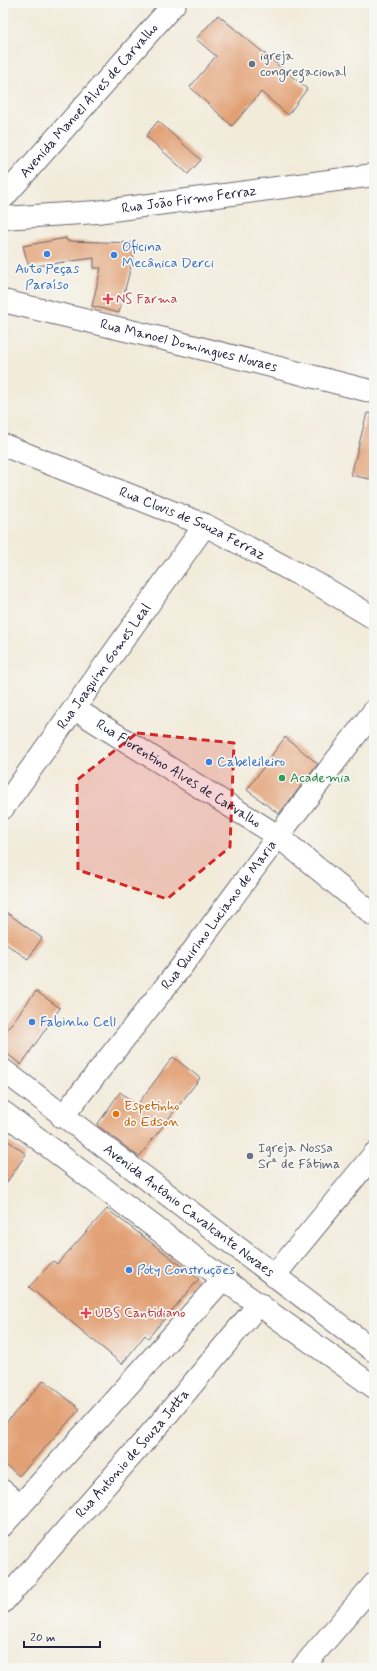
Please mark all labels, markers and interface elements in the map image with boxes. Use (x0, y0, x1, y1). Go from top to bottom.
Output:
street label: Avenida Manoel Alves de Carvalho (16, 19, 162, 182)
place label: igreja congregacional (260, 47, 346, 83)
marker: igreja congregacional (247, 59, 257, 69)
street label: Rua João Firmo Ferraz (120, 182, 258, 218)
place label: Oficina Mecânica Derci (122, 238, 214, 272)
marker: Auto Peças Paraíso (42, 249, 52, 259)
marker: Oficina Mecânica Derci (109, 250, 119, 260)
place label: Auto Peças Paraíso (15, 260, 79, 294)
place label: NS Farma (116, 290, 178, 308)
marker: NS Farma (103, 294, 113, 304)
street label: Rua Manoel Domingues Novaes (98, 315, 279, 376)
street label: Rua Clovis de Souza Ferraz (117, 483, 269, 564)
street label: Rua Joaquim Gomes Leal (53, 600, 155, 733)
street label: Rua Florentino Alves de Carvalho (93, 715, 264, 832)
place label: Cabeleileiro (217, 753, 285, 771)
marker: Cabeleileiro (204, 757, 214, 767)
place label: Academia (290, 769, 351, 787)
marker: Academia (277, 773, 287, 783)
street label: Rua Quirino Luciano de Maria (157, 836, 281, 993)
place label: Fabinho Cell (40, 1013, 116, 1031)
marker: Fabinho Cell (27, 1017, 37, 1027)
place label: Espetinho do Edson (124, 1097, 179, 1131)
marker: Espetinho do Edson (111, 1109, 121, 1119)
place label: Igreja Nossa Srª de Fátima (258, 1139, 340, 1173)
street label: Avenida Antônio Cavalcante Novaes (100, 1140, 278, 1281)
marker: Igreja Nossa Srª de Fátima (245, 1151, 255, 1161)
place label: Poty Construções (137, 1261, 235, 1279)
marker: Poty Construções (124, 1265, 134, 1275)
place label: UBS Cantidiano (95, 1304, 185, 1322)
marker: UBS Cantidiano (80, 1307, 92, 1319)
street label: Rua Antonio de Souza Jotta (72, 1386, 193, 1522)
scale bar (24, 1623, 100, 1649)
text: 20 m (30, 1630, 56, 1646)

